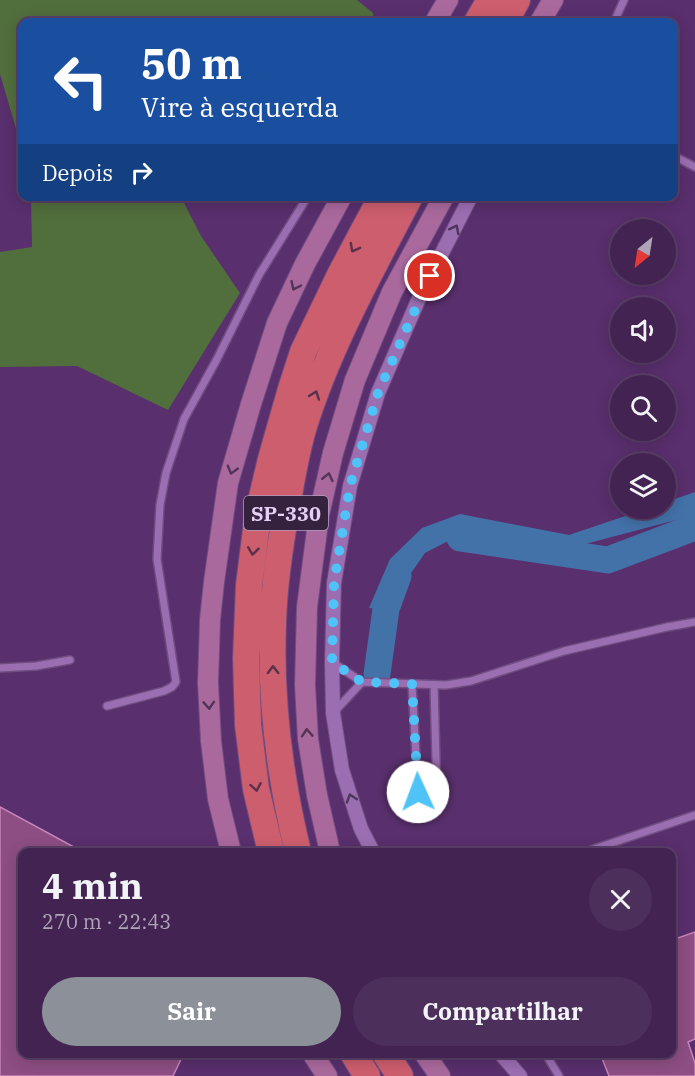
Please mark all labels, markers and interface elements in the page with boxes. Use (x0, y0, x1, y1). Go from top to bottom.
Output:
text: 50 m (141, 36, 242, 91)
icon: left (42, 42, 120, 120)
text: Vire à esquerda (141, 89, 339, 124)
icon: right (125, 156, 158, 189)
text: Depois (42, 158, 113, 187)
north arrow (610, 219, 676, 285)
map controls (610, 219, 676, 519)
one-way arrow (448, 224, 459, 235)
one-way arrow (350, 242, 361, 252)
pin (404, 250, 455, 301)
icon: arrive (413, 259, 446, 292)
one-way arrow (291, 279, 303, 290)
button: sound (610, 297, 676, 363)
button: search (610, 375, 676, 441)
one-way arrow (308, 391, 321, 401)
button: layers (610, 453, 676, 519)
one-way arrow (227, 464, 239, 475)
one-way arrow (320, 472, 333, 482)
road number: SP-330 (244, 496, 328, 530)
one-way arrow (247, 546, 260, 555)
one-way arrow (267, 665, 280, 674)
one-way arrow (202, 700, 215, 709)
one-way arrow (301, 728, 314, 737)
position arrow (386, 760, 450, 824)
one-way arrow (250, 782, 262, 791)
one-way arrow (346, 793, 358, 804)
text: 4 min (42, 862, 143, 909)
button: close (589, 868, 652, 931)
text: 270 m · 22:43 (42, 908, 171, 935)
button: Sair (42, 977, 341, 1046)
button: Compartilhar (353, 977, 652, 1046)

